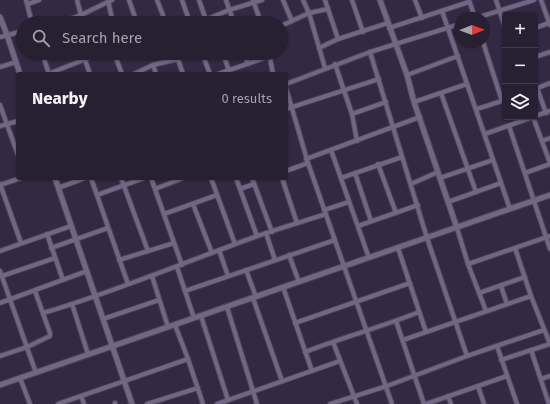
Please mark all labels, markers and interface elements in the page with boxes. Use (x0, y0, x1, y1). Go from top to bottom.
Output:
north arrow (454, 12, 490, 48)
map controls (502, 12, 538, 120)
button: + (502, 12, 538, 48)
search box (16, 16, 288, 60)
icon: search (30, 27, 52, 49)
text: Search here (62, 29, 142, 47)
button: − (502, 48, 538, 84)
button: layers (502, 84, 538, 120)
text: Nearby (32, 88, 87, 109)
text: 0 results (221, 91, 272, 106)

